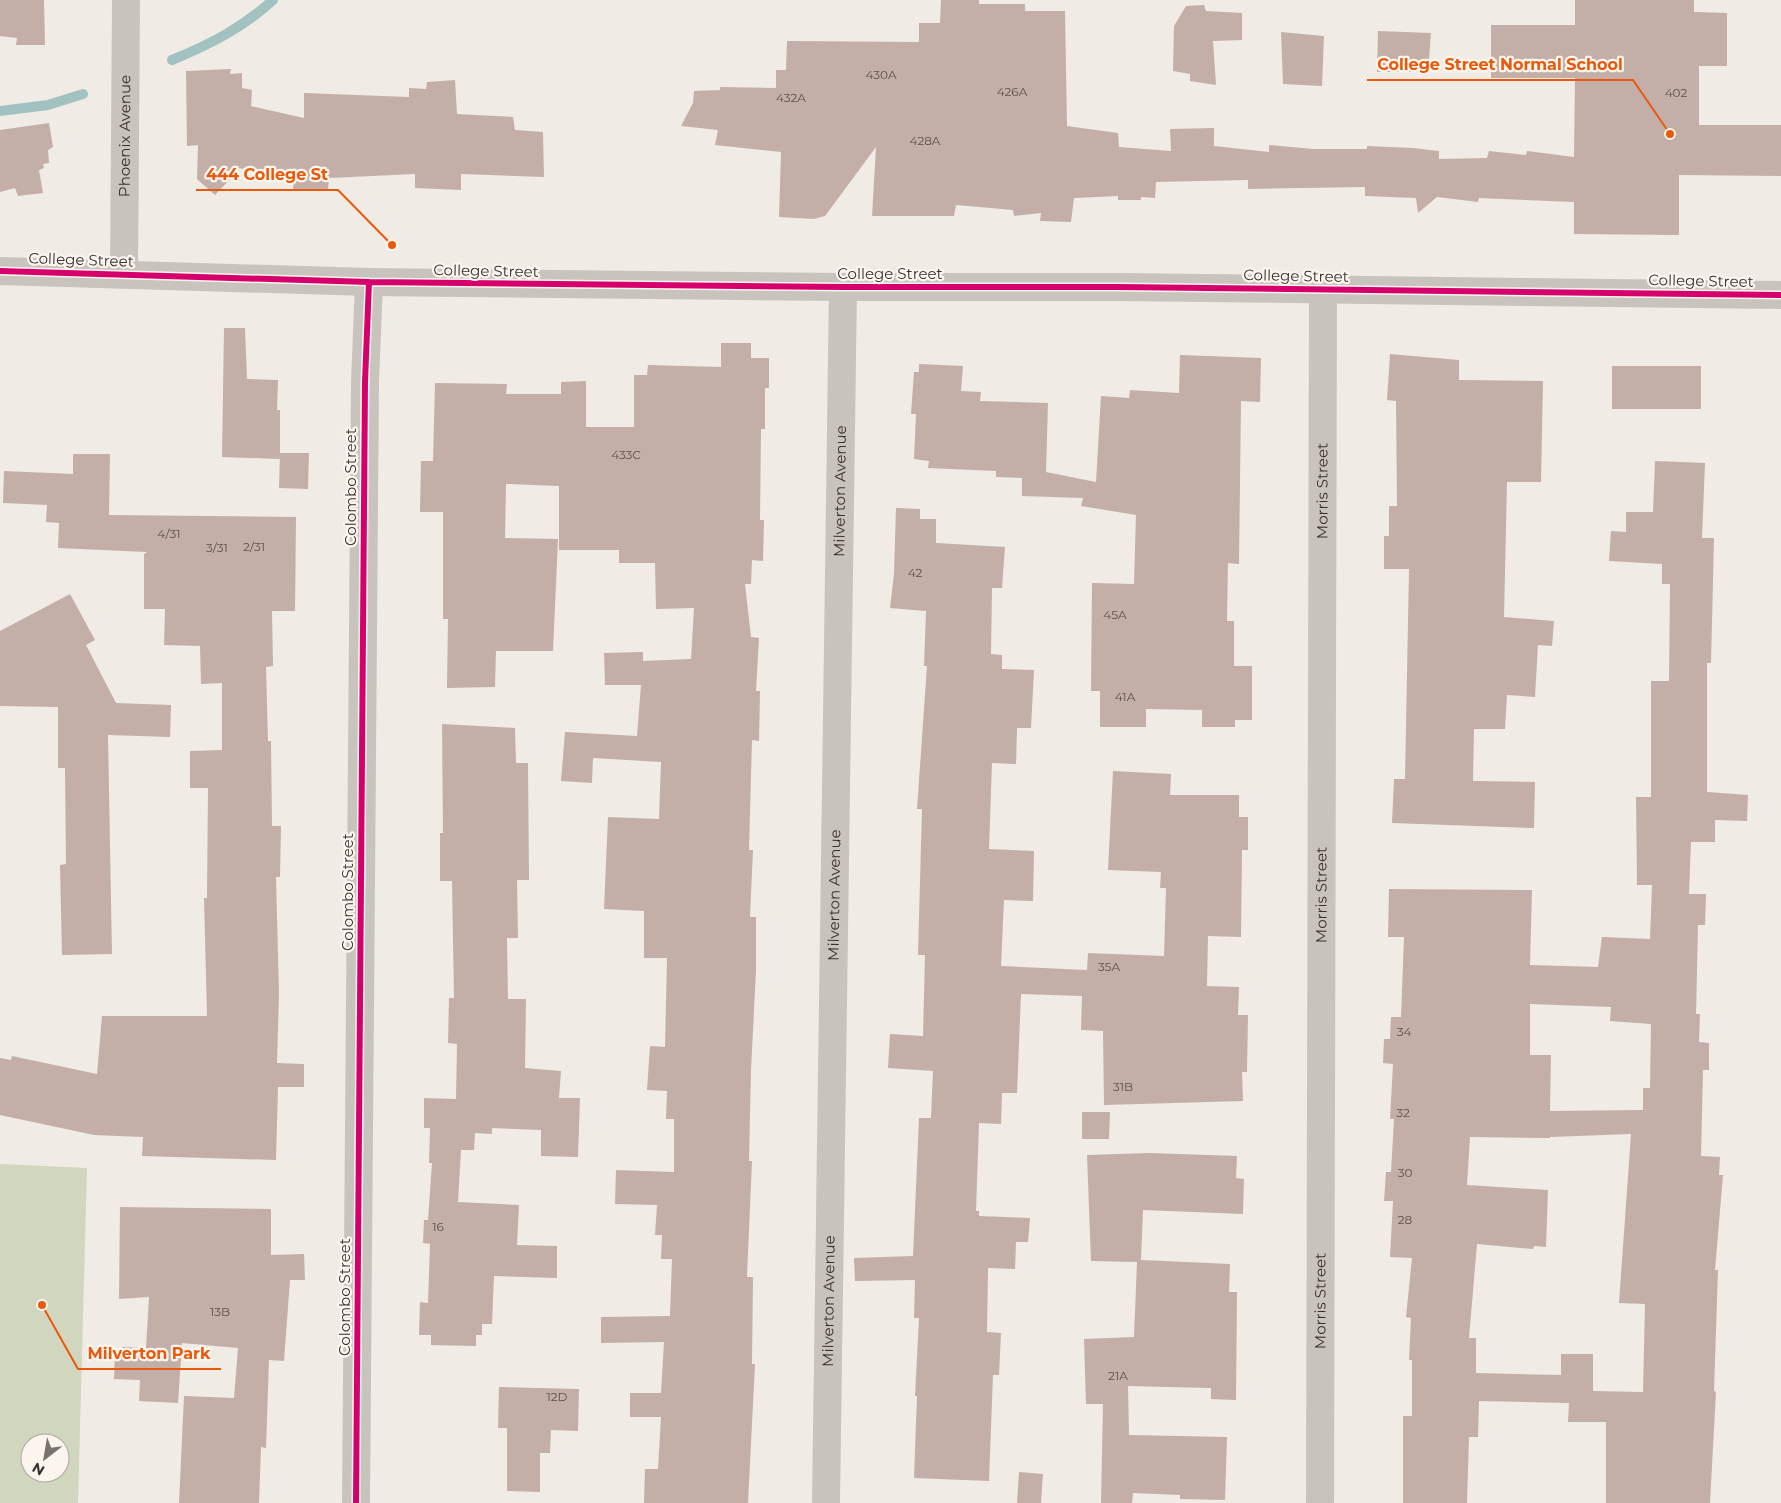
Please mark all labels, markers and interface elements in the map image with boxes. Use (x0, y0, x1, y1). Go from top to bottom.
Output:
callout: College Street Normal School (1367, 49, 1633, 80)
text: College Street Normal School (1377, 55, 1623, 74)
house number: 430A (866, 67, 897, 82)
street label: Phoenix Avenue (115, 75, 134, 197)
house number: 426A (997, 84, 1028, 99)
house number: 402 (1665, 85, 1688, 100)
house number: 432A (776, 90, 806, 105)
house number: 428A (910, 133, 941, 148)
callout: 444 College St (196, 159, 338, 190)
text: 444 College St (206, 165, 328, 184)
street label: College Street (28, 248, 134, 271)
street label: College Street (433, 260, 539, 281)
street label: College Street (837, 264, 943, 283)
street label: College Street (1243, 265, 1349, 286)
street label: College Street (1648, 270, 1754, 291)
street label: Milverton Avenue (829, 425, 850, 557)
street label: Colombo Street (341, 428, 360, 546)
street label: Morris Street (1312, 443, 1332, 539)
house number: 433C (611, 447, 641, 462)
house number: 4/31 (157, 526, 181, 541)
house number: 2/31 (243, 539, 265, 554)
house number: 3/31 (206, 540, 228, 555)
house number: 42 (908, 565, 923, 580)
house number: 45A (1103, 607, 1127, 622)
house number: 41A (1115, 689, 1136, 704)
street label: Milverton Avenue (824, 829, 844, 961)
street label: Colombo Street (338, 833, 357, 951)
street label: Morris Street (1311, 847, 1331, 943)
house number: 35A (1098, 959, 1120, 974)
house number: 34 (1397, 1024, 1411, 1039)
house number: 31B (1113, 1079, 1133, 1094)
house number: 32 (1396, 1105, 1410, 1120)
house number: 30 (1398, 1165, 1412, 1180)
house number: 28 (1398, 1212, 1413, 1227)
house number: 16 (432, 1219, 444, 1234)
street label: Milverton Avenue (818, 1235, 839, 1367)
street label: Colombo Street (335, 1238, 354, 1356)
street label: Morris Street (1310, 1253, 1330, 1349)
house number: 13B (210, 1304, 230, 1319)
callout: Milverton Park (78, 1338, 221, 1369)
text: Milverton Park (88, 1344, 211, 1363)
house number: 21A (1108, 1368, 1128, 1383)
house number: 12D (546, 1389, 568, 1404)
north arrow (20, 1433, 70, 1483)
text: N (29, 1459, 48, 1480)

